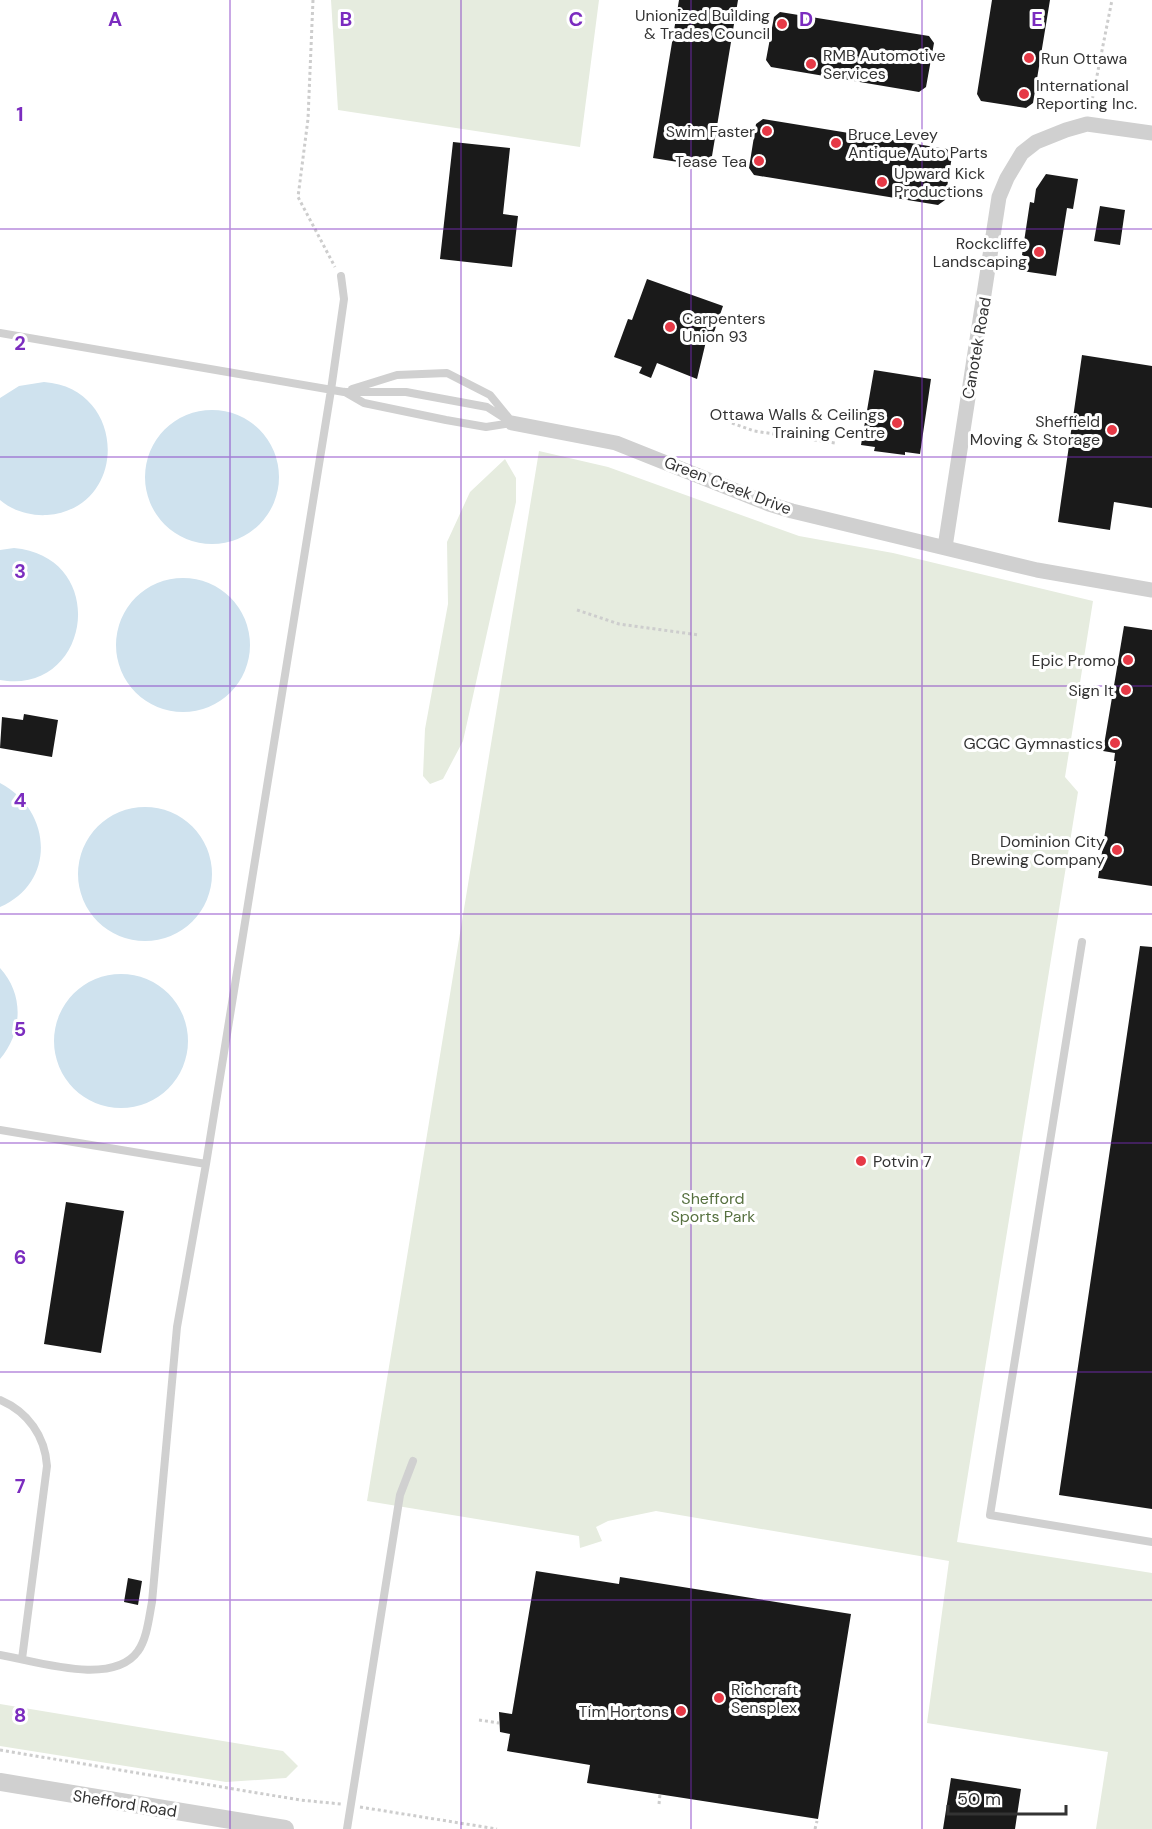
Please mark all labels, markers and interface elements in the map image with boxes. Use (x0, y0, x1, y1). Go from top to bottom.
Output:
place label: Unionized Building & Trades Council (635, 5, 770, 44)
text: A (108, 6, 122, 32)
text: B (340, 6, 352, 32)
text: C (569, 6, 583, 32)
text: D (799, 6, 813, 32)
text: E (1031, 6, 1043, 32)
marker: Unionized Building & Trades Council (775, 17, 789, 31)
place label: RMB Automotive Services (823, 45, 946, 84)
place label: Run Ottawa (1041, 48, 1127, 69)
marker: Run Ottawa (1022, 51, 1036, 65)
marker: RMB Automotive Services (804, 57, 818, 71)
place label: International Reporting Inc. (1036, 75, 1137, 114)
marker: International Reporting Inc. (1017, 87, 1031, 101)
text: 1 (16, 101, 24, 127)
place label: Swim Faster (666, 121, 755, 142)
marker: Swim Faster (760, 124, 774, 138)
place label: Bruce Levey Antique Auto Parts (848, 124, 988, 163)
marker: Bruce Levey Antique Auto Parts (829, 136, 843, 150)
place label: Tease Tea (675, 151, 747, 172)
marker: Tease Tea (752, 154, 766, 168)
place label: Upward Kick Productions (894, 163, 985, 202)
marker: Upward Kick Productions (875, 175, 889, 189)
place label: Rockcliffe Landscaping (933, 233, 1027, 272)
marker: Rockcliffe Landscaping (1032, 245, 1046, 259)
street label: Canotek Road (957, 295, 996, 401)
place label: Carpenters Union 93 (682, 308, 765, 347)
marker: Carpenters Union 93 (663, 320, 677, 334)
text: 2 (14, 330, 26, 356)
place label: Ottawa Walls & Ceilings Training Centre (710, 404, 885, 443)
place label: Sheffield Moving & Storage (970, 411, 1100, 450)
marker: Ottawa Walls & Ceilings Training Centre (890, 416, 904, 430)
marker: Sheffield Moving & Storage (1105, 423, 1119, 437)
street label: Green Creek Drive (661, 452, 795, 519)
text: 3 (14, 558, 26, 584)
place label: Epic Promo (1032, 650, 1116, 671)
marker: Epic Promo (1121, 653, 1135, 667)
place label: Sign It (1068, 680, 1114, 701)
marker: Sign It (1119, 683, 1133, 697)
place label: GCGC Gymnastics (963, 733, 1103, 754)
marker: GCGC Gymnastics (1108, 736, 1122, 750)
text: 4 (14, 787, 27, 813)
place label: Dominion City Brewing Company (971, 831, 1105, 870)
marker: Dominion City Brewing Company (1110, 843, 1124, 857)
text: 5 (14, 1016, 26, 1042)
place label: Potvin 7 (873, 1151, 932, 1172)
marker: Potvin 7 (854, 1154, 868, 1168)
park label: Shefford Sports Park (671, 1188, 755, 1227)
text: 6 (14, 1244, 26, 1270)
text: 7 (15, 1473, 26, 1499)
place label: Richcraft Sensplex (731, 1679, 798, 1718)
marker: Richcraft Sensplex (712, 1691, 726, 1705)
place label: Tim Hortons (579, 1701, 669, 1722)
text: 8 (14, 1702, 26, 1728)
marker: Tim Hortons (674, 1704, 688, 1718)
scale bar (948, 1778, 1066, 1816)
street label: Shefford Road (72, 1785, 178, 1822)
text: 50 m (957, 1787, 1001, 1811)

